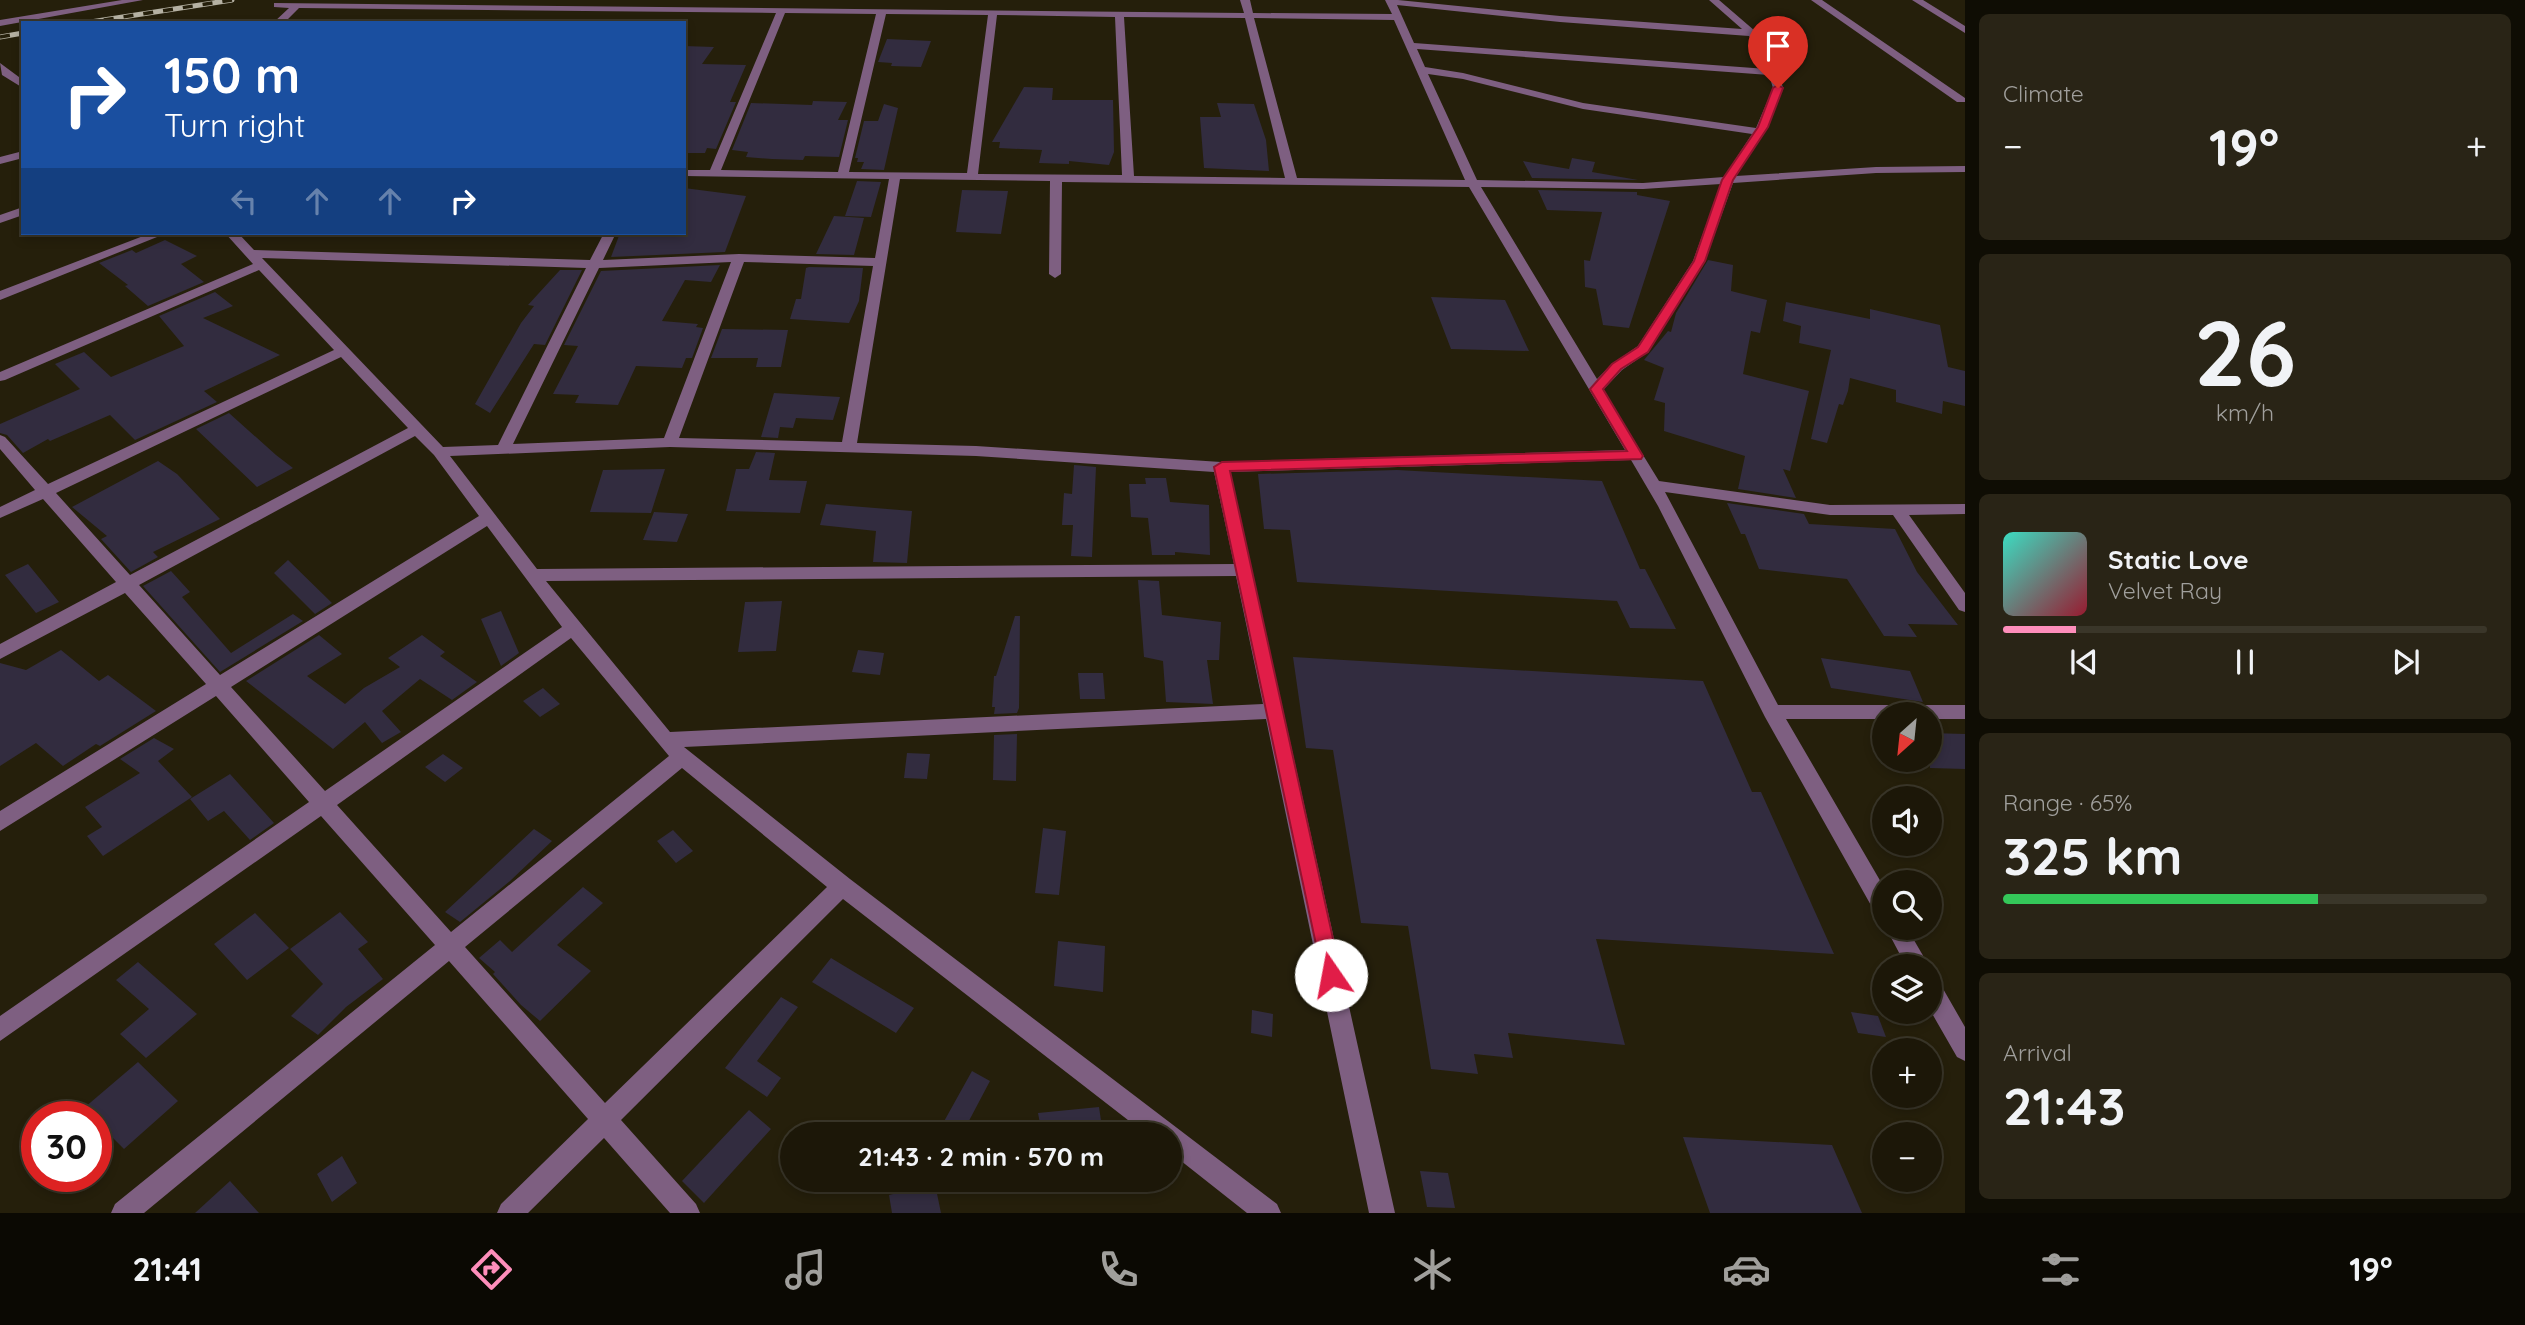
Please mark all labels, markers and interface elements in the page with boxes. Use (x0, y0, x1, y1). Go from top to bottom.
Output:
pin (1748, 16, 1808, 88)
icon: arrive (1759, 27, 1797, 65)
text: 150 m (164, 44, 300, 105)
icon: right (49, 49, 140, 140)
text: Climate (2003, 79, 2084, 108)
text: Turn right (164, 105, 305, 145)
text: 19° (2209, 114, 2279, 179)
text: − (2003, 122, 2023, 170)
text: + (2466, 122, 2487, 170)
icon: left (225, 182, 263, 220)
icon: ahead (298, 182, 336, 220)
icon: ahead (371, 182, 409, 220)
icon: right (444, 182, 482, 220)
text: 26 (2194, 295, 2296, 409)
text: km/h (2216, 398, 2274, 427)
text: Static Love (2108, 543, 2249, 576)
text: Velvet Ray (2108, 576, 2222, 605)
icon: previous (2065, 643, 2103, 681)
icon: pause (2226, 643, 2264, 681)
icon: next (2387, 643, 2425, 681)
north arrow (1872, 702, 1942, 772)
map controls (1872, 702, 1942, 1192)
button: sound (1872, 786, 1942, 856)
text: Range · 65% (2003, 788, 2132, 817)
text: 325 km (2003, 823, 2183, 888)
button: search (1872, 870, 1942, 940)
position arrow (1294, 938, 1368, 1012)
button: layers (1872, 954, 1942, 1024)
button: + (1872, 1038, 1942, 1108)
text: Arrival (2003, 1038, 2072, 1067)
text: 21:43 (2003, 1073, 2126, 1138)
speed limit sign: 30 (21, 1101, 112, 1192)
button: − (1872, 1122, 1942, 1192)
text: 21:43 · 2 min · 570 m (858, 1140, 1104, 1173)
icon: directions (467, 1245, 516, 1294)
icon: music (781, 1245, 830, 1294)
icon: phone (1094, 1245, 1143, 1294)
icon: climate (1408, 1245, 1457, 1294)
icon: car (1722, 1245, 1771, 1294)
icon: filters (2036, 1245, 2085, 1294)
text: 21:41 (132, 1249, 202, 1289)
text: 19° (2349, 1249, 2393, 1289)

